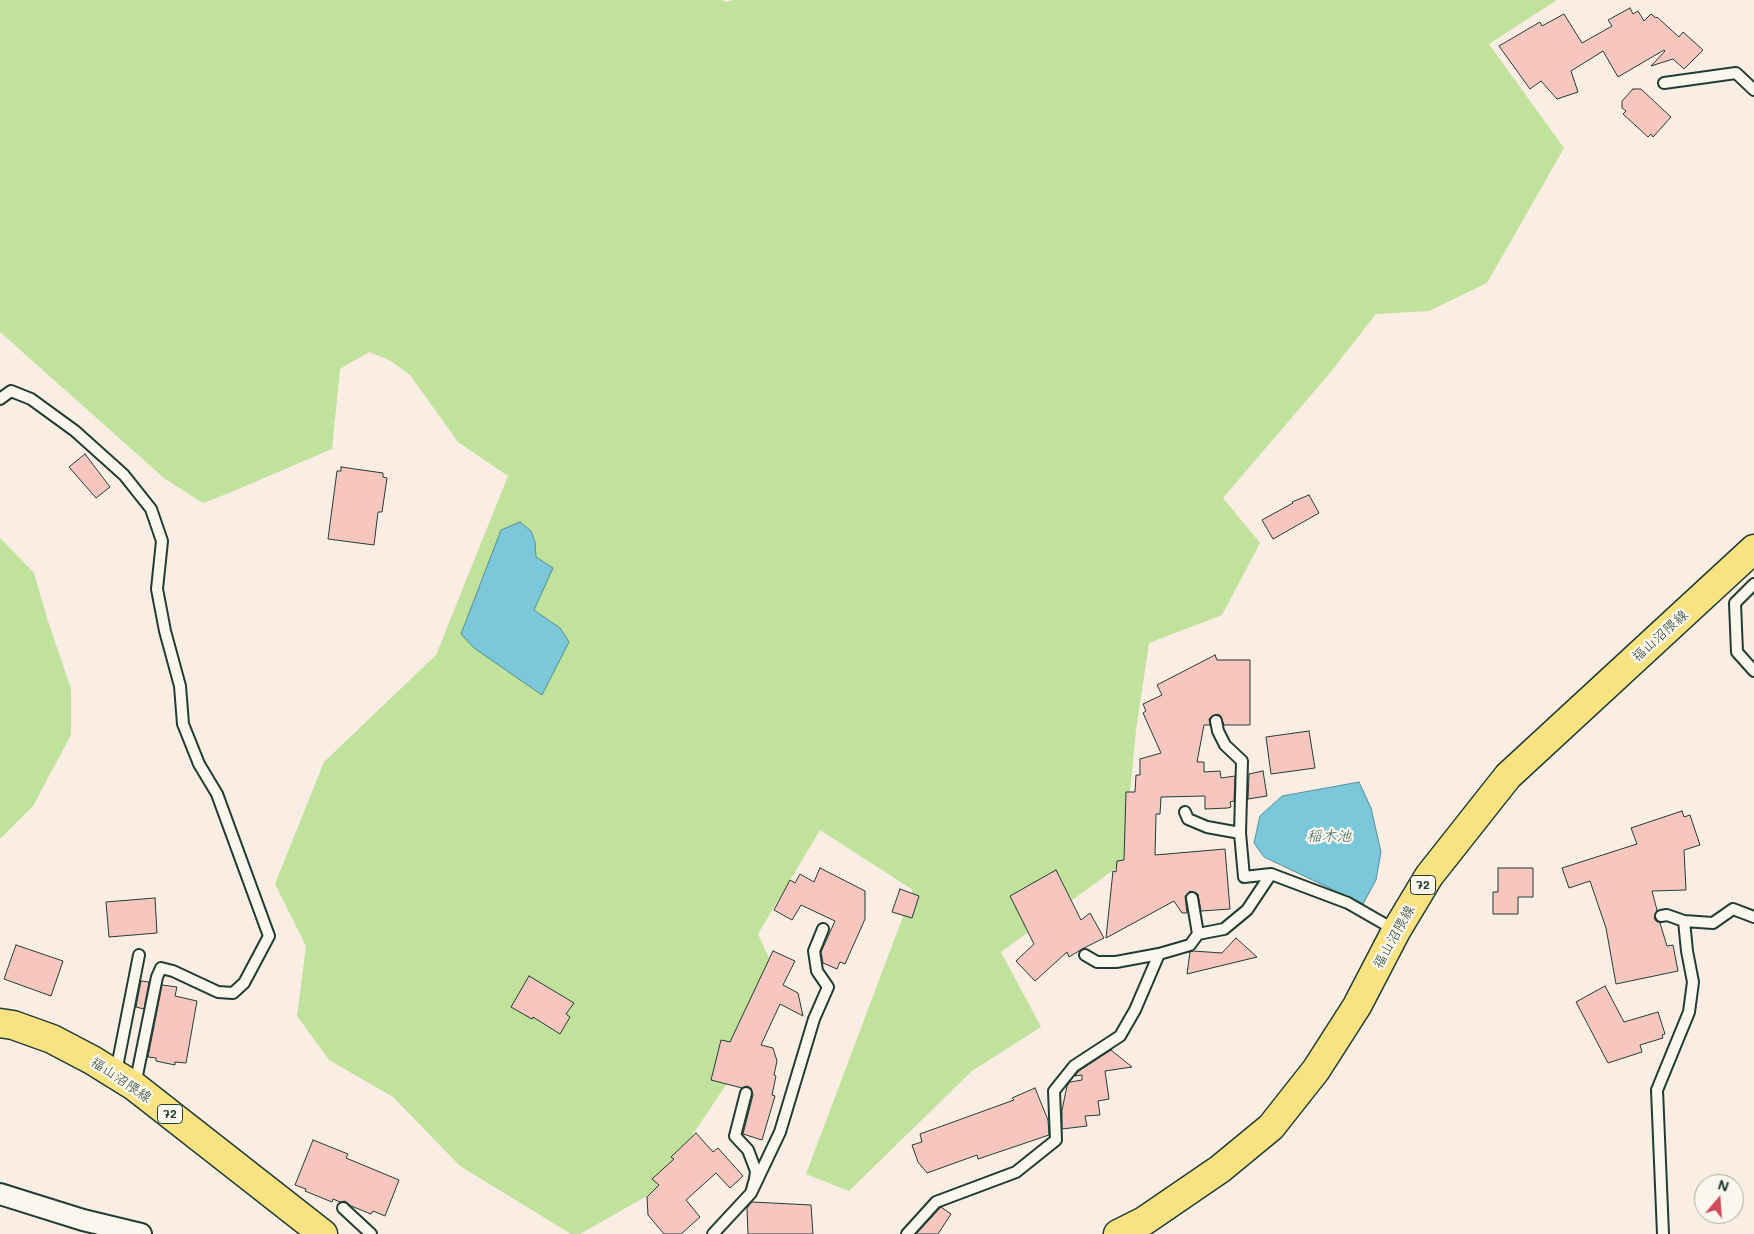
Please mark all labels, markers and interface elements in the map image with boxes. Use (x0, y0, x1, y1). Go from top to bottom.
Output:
street label: 福山沼隈線 (1628, 606, 1692, 666)
water label: 稲木池 (1307, 827, 1351, 845)
road number: 72 (1410, 876, 1436, 894)
street label: 福山沼隈線 (1370, 902, 1418, 972)
street label: 福山沼隈線 (87, 1053, 155, 1107)
road number: 72 (158, 1104, 182, 1124)
north arrow (1694, 1174, 1744, 1224)
text: N (1715, 1175, 1731, 1196)

